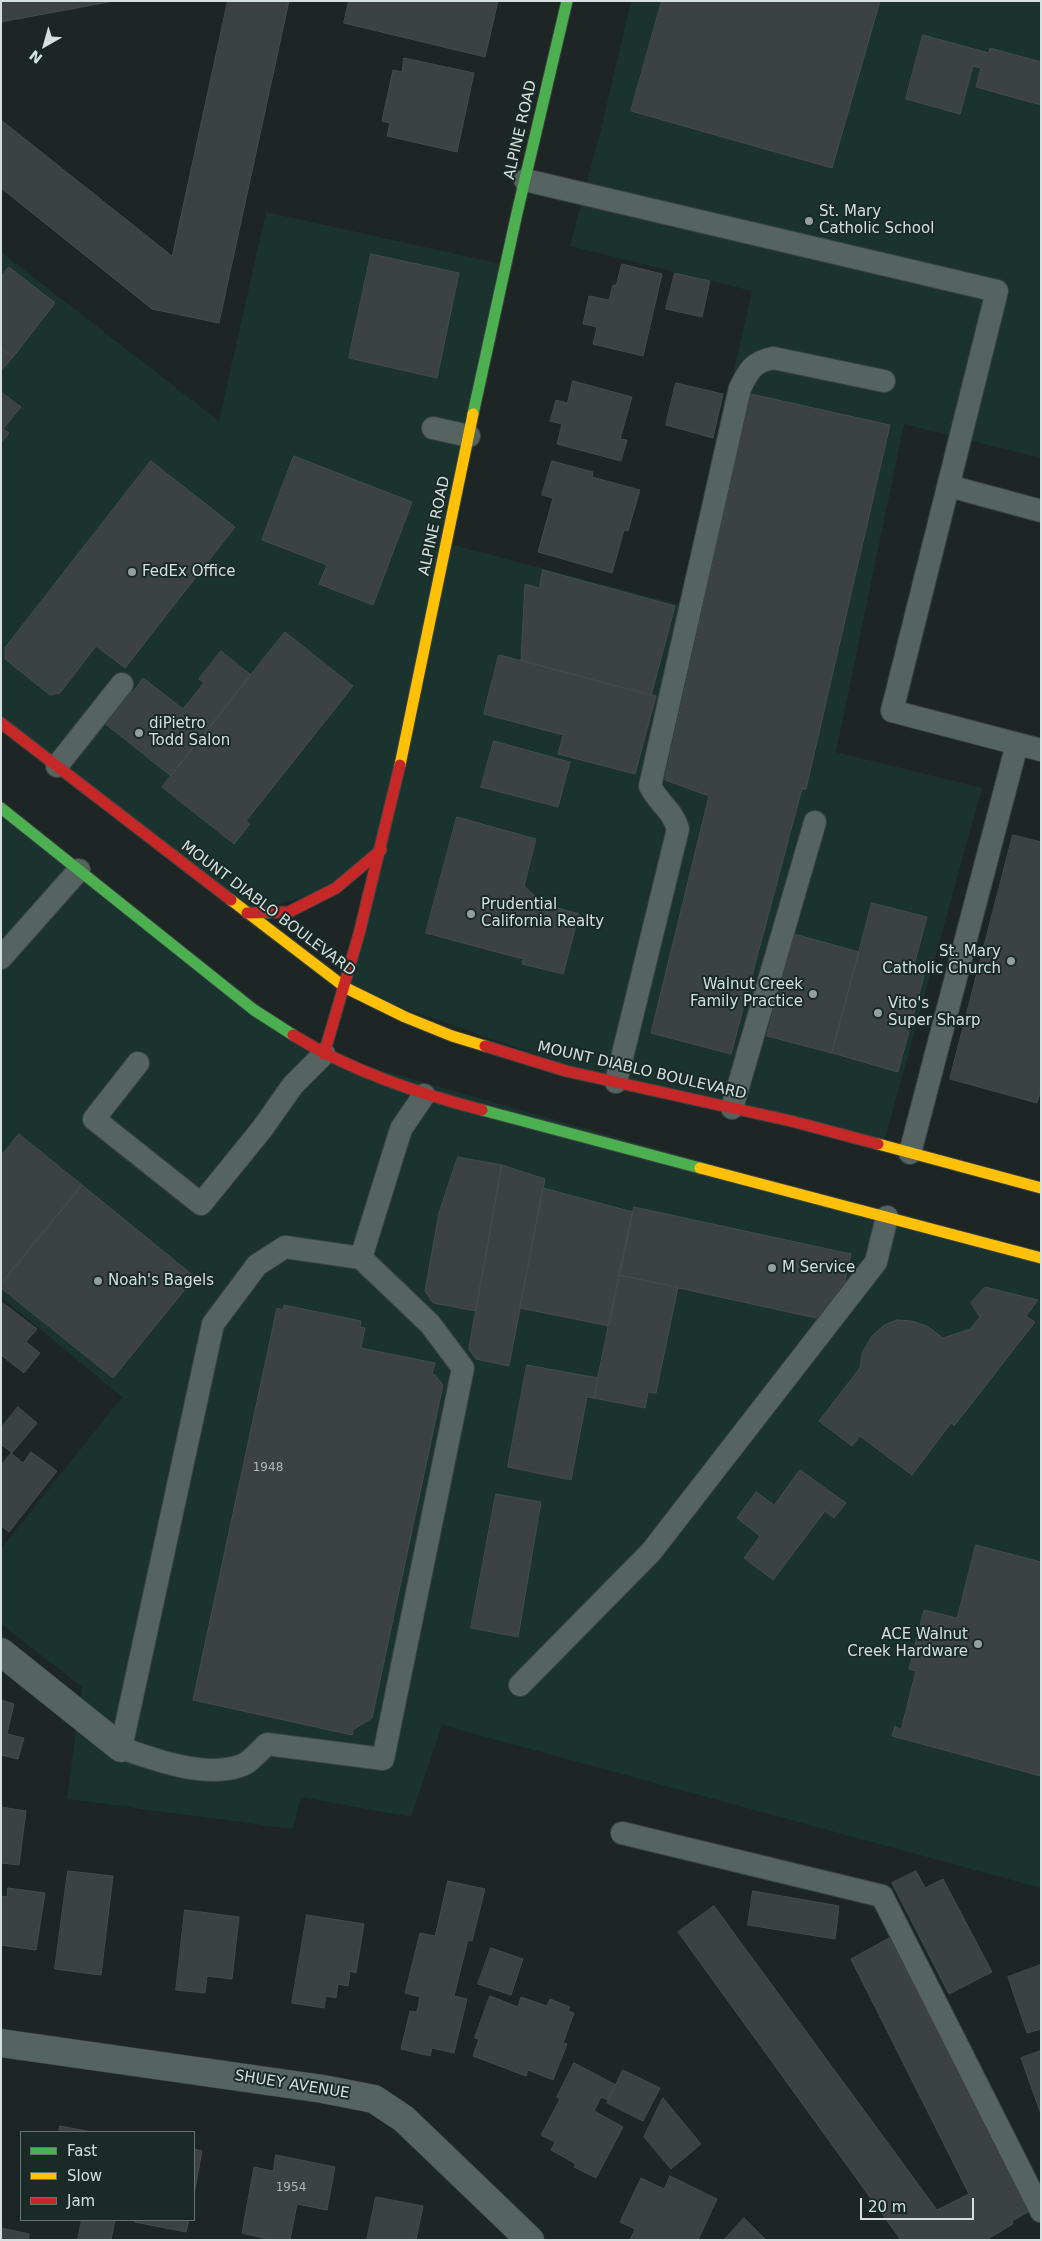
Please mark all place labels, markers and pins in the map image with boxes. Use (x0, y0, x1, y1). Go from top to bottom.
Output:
place label: St. Mary Catholic School (819, 203, 934, 238)
marker: St. Mary Catholic School (803, 215, 815, 227)
place label: FedEx Office (142, 563, 235, 581)
marker: FedEx Office (126, 566, 138, 578)
place label: diPietro Todd Salon (149, 715, 230, 750)
marker: diPietro Todd Salon (133, 727, 145, 739)
place label: Prudential California Realty (481, 896, 604, 931)
marker: Prudential California Realty (465, 908, 477, 920)
place label: St. Mary Catholic Church (882, 943, 1001, 978)
marker: St. Mary Catholic Church (1005, 955, 1017, 967)
place label: Walnut Creek Family Practice (690, 976, 803, 1011)
marker: Walnut Creek Family Practice (807, 988, 819, 1000)
place label: Vito's Super Sharp (888, 995, 981, 1030)
marker: Vito's Super Sharp (872, 1007, 884, 1019)
place label: M Service (782, 1259, 855, 1277)
marker: M Service (766, 1262, 778, 1274)
place label: Noah's Bagels (108, 1272, 214, 1290)
marker: Noah's Bagels (92, 1275, 104, 1287)
place label: ACE Walnut Creek Hardware (847, 1626, 968, 1661)
marker: ACE Walnut Creek Hardware (972, 1638, 984, 1650)

